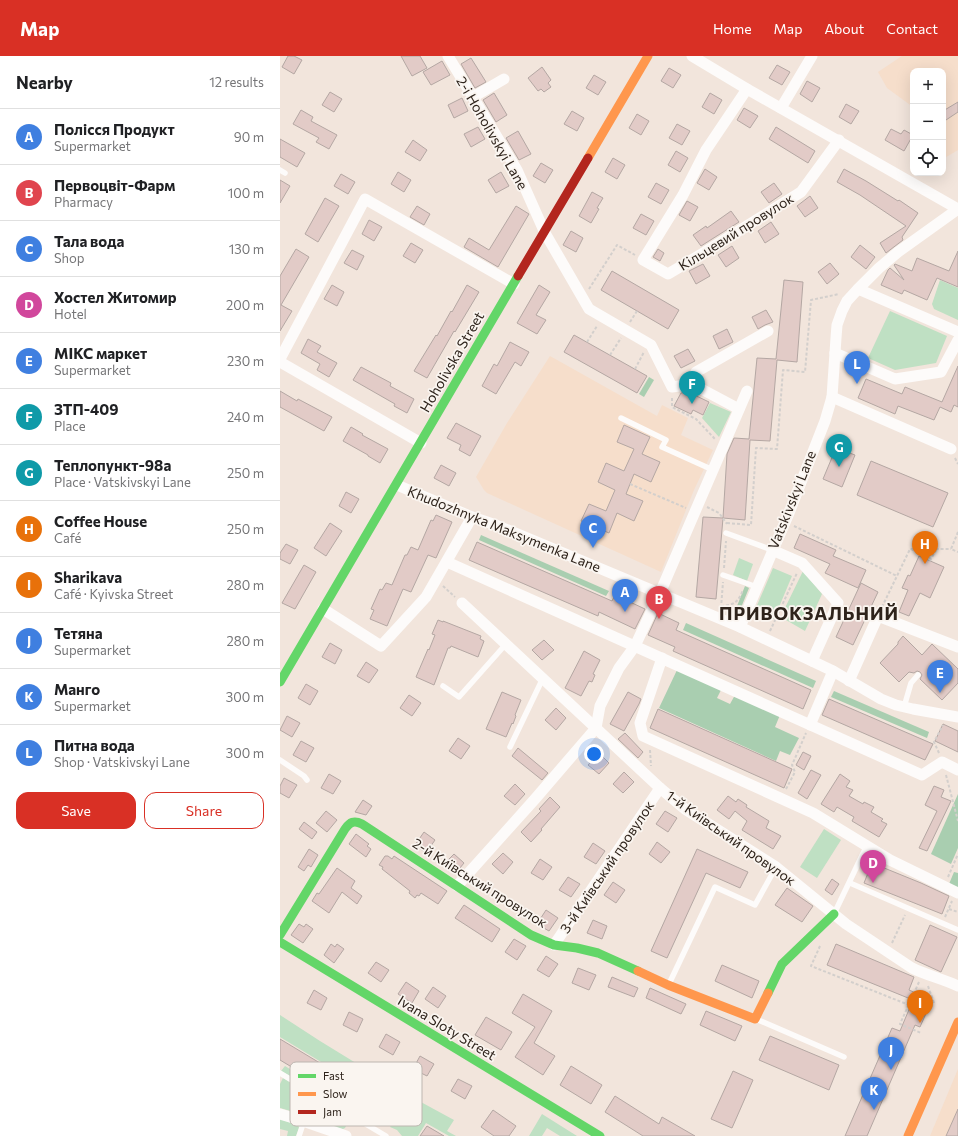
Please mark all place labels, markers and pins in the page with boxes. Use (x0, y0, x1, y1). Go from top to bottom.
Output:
pin: L (844, 351, 870, 384)
pin: F (679, 371, 705, 404)
pin: G (826, 434, 852, 467)
pin: C (580, 515, 606, 548)
pin: H (912, 531, 938, 564)
pin: A (612, 579, 638, 612)
pin: B (646, 586, 672, 619)
pin: E (927, 660, 953, 693)
pin: D (860, 850, 886, 883)
pin: I (907, 990, 933, 1023)
pin: J (878, 1037, 904, 1070)
pin: K (861, 1077, 887, 1110)

